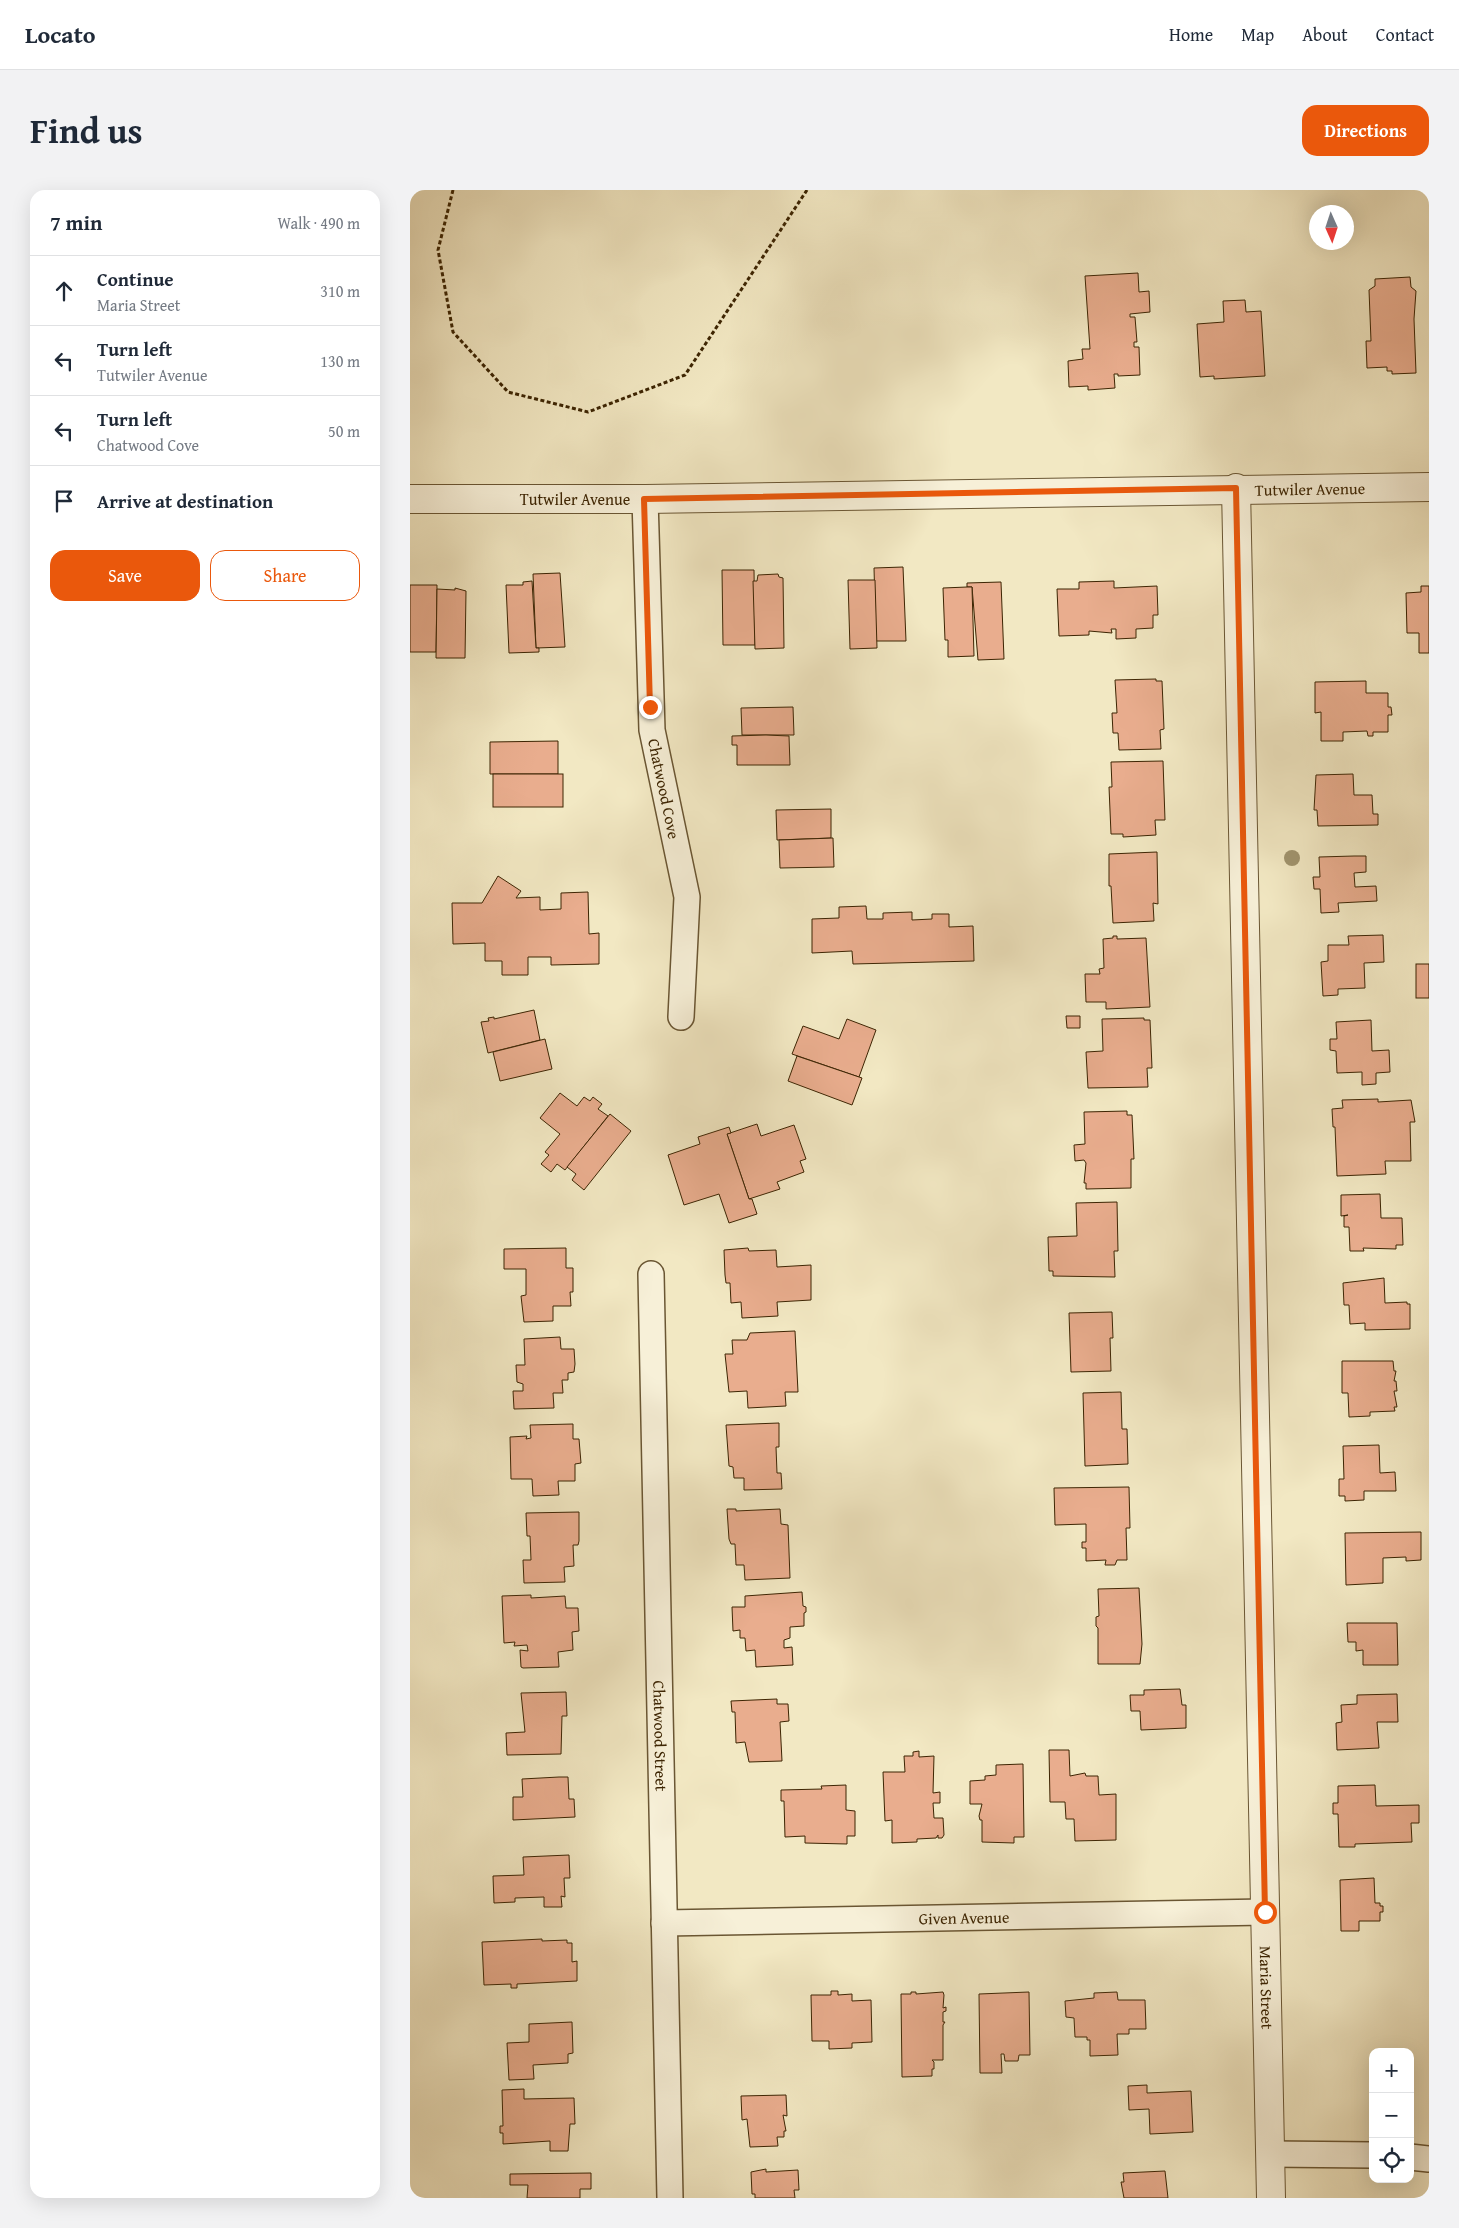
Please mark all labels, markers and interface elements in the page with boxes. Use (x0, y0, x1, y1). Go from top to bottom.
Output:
text: Locato (25, 17, 96, 52)
text: Home (1169, 21, 1213, 48)
text: Map (1241, 21, 1274, 48)
text: About (1302, 21, 1348, 48)
text: Contact (1376, 21, 1434, 48)
text: Find us (30, 105, 143, 156)
button: Directions (1302, 105, 1429, 156)
north arrow (1309, 205, 1354, 250)
text: 7 min (50, 207, 102, 238)
text: Walk · 490 m (277, 211, 360, 235)
text: Continue (97, 265, 174, 293)
icon: ahead (50, 277, 78, 305)
text: 310 m (320, 279, 360, 303)
text: Maria Street (97, 293, 180, 317)
text: Turn left (97, 335, 172, 363)
icon: left (50, 347, 78, 375)
text: 130 m (320, 349, 360, 373)
text: Tutwiler Avenue (97, 363, 207, 387)
text: Turn left (97, 405, 172, 433)
icon: left (50, 417, 78, 445)
text: 50 m (328, 419, 360, 443)
text: Chatwood Cove (97, 433, 199, 457)
street label: Tutwiler Avenue (1255, 476, 1365, 502)
icon: arrive (50, 487, 78, 515)
text: Arrive at destination (97, 487, 273, 515)
street label: Tutwiler Avenue (520, 487, 630, 511)
button: Save (50, 550, 200, 601)
button: Share (210, 550, 360, 601)
route end (639, 696, 662, 719)
street label: Chatwood Cove (642, 736, 687, 841)
street label: Chatwood Street (647, 1680, 674, 1792)
route start (1254, 1901, 1277, 1924)
street label: Given Avenue (918, 1905, 1010, 1930)
street label: Maria Street (1254, 1946, 1280, 2030)
map controls (1369, 2048, 1414, 2183)
button: + (1369, 2048, 1414, 2093)
button: − (1369, 2093, 1414, 2138)
button: locate (1369, 2138, 1414, 2183)

